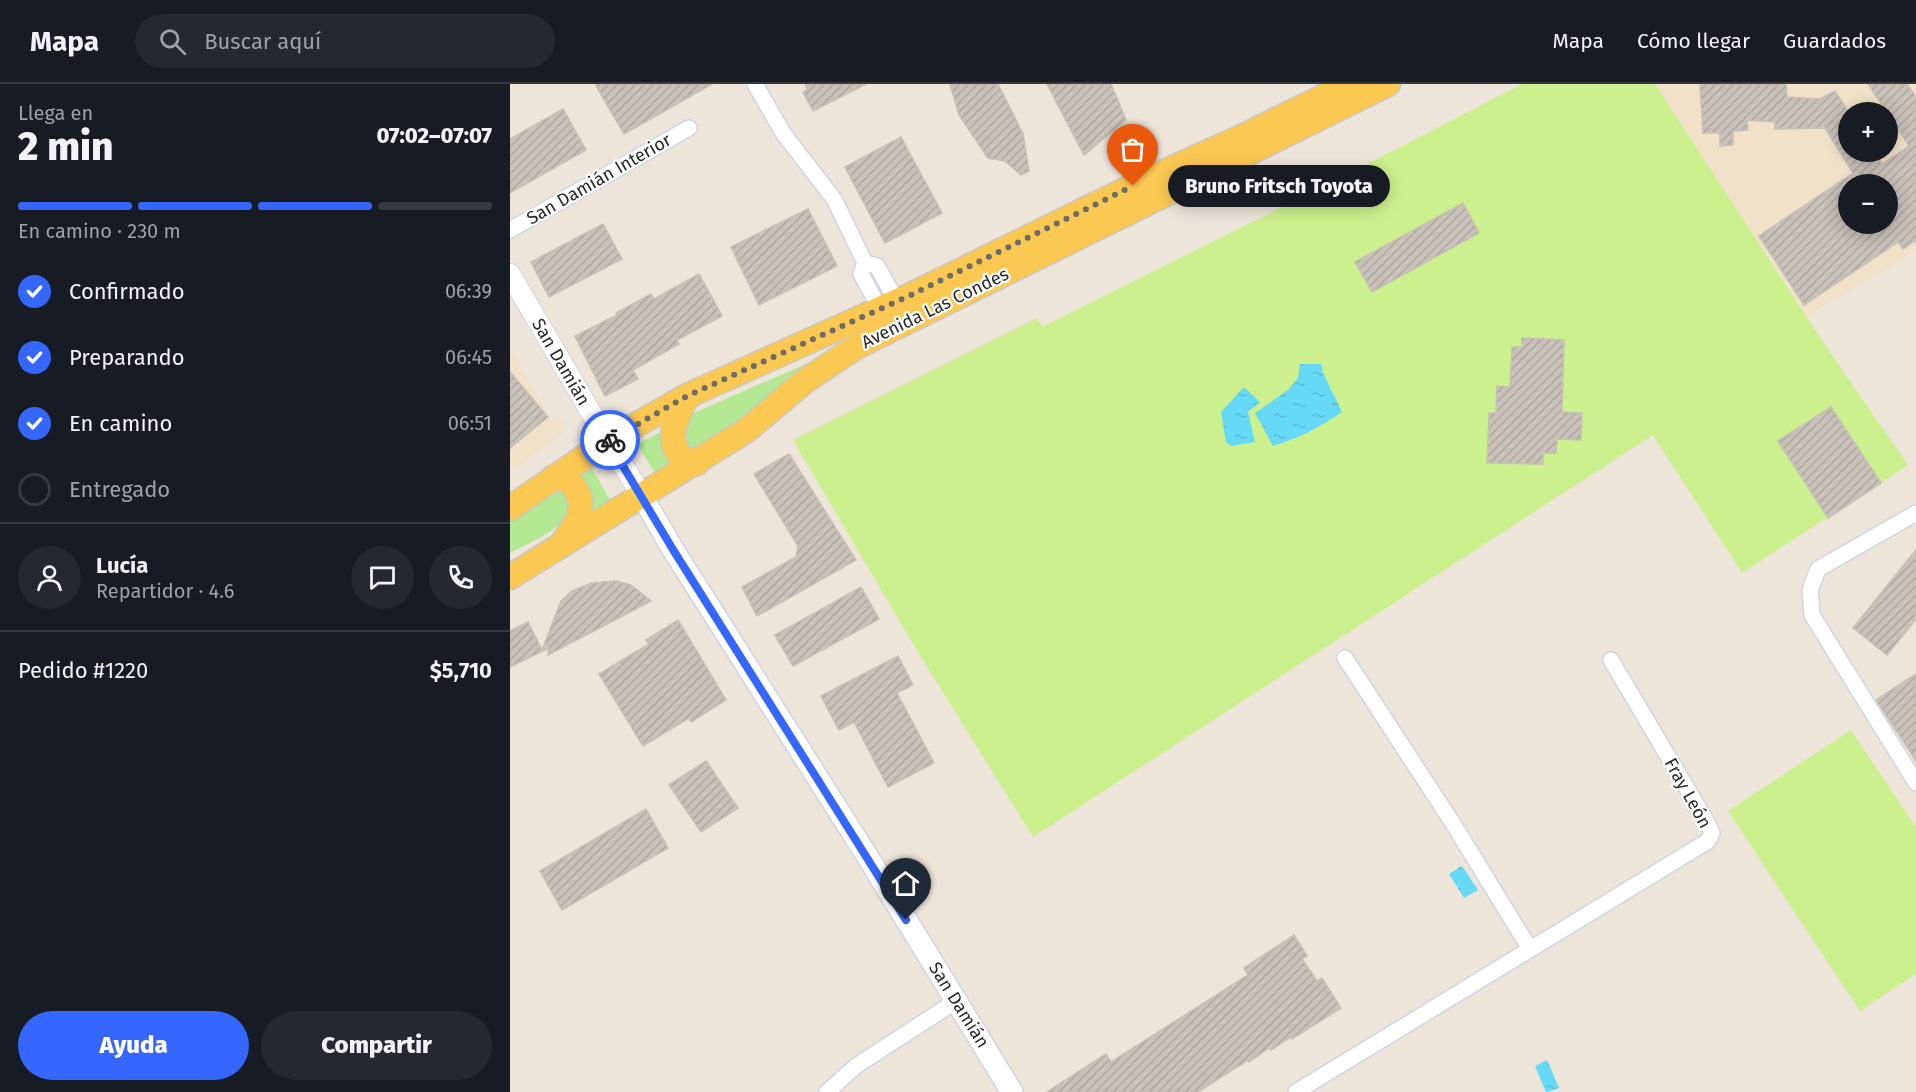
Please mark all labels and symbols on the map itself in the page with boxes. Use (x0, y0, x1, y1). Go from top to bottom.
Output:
pin (1107, 124, 1158, 186)
street label: San Damián Interior (523, 129, 675, 229)
callout: Bruno Fritsch Toyota (1169, 165, 1391, 207)
street label: Avenida Las Condes (858, 263, 1012, 353)
street label: San Damián (527, 315, 595, 409)
courier (580, 410, 640, 470)
street label: Fray León (1660, 754, 1716, 832)
pin (880, 858, 931, 920)
street label: San Damián (924, 958, 994, 1052)

